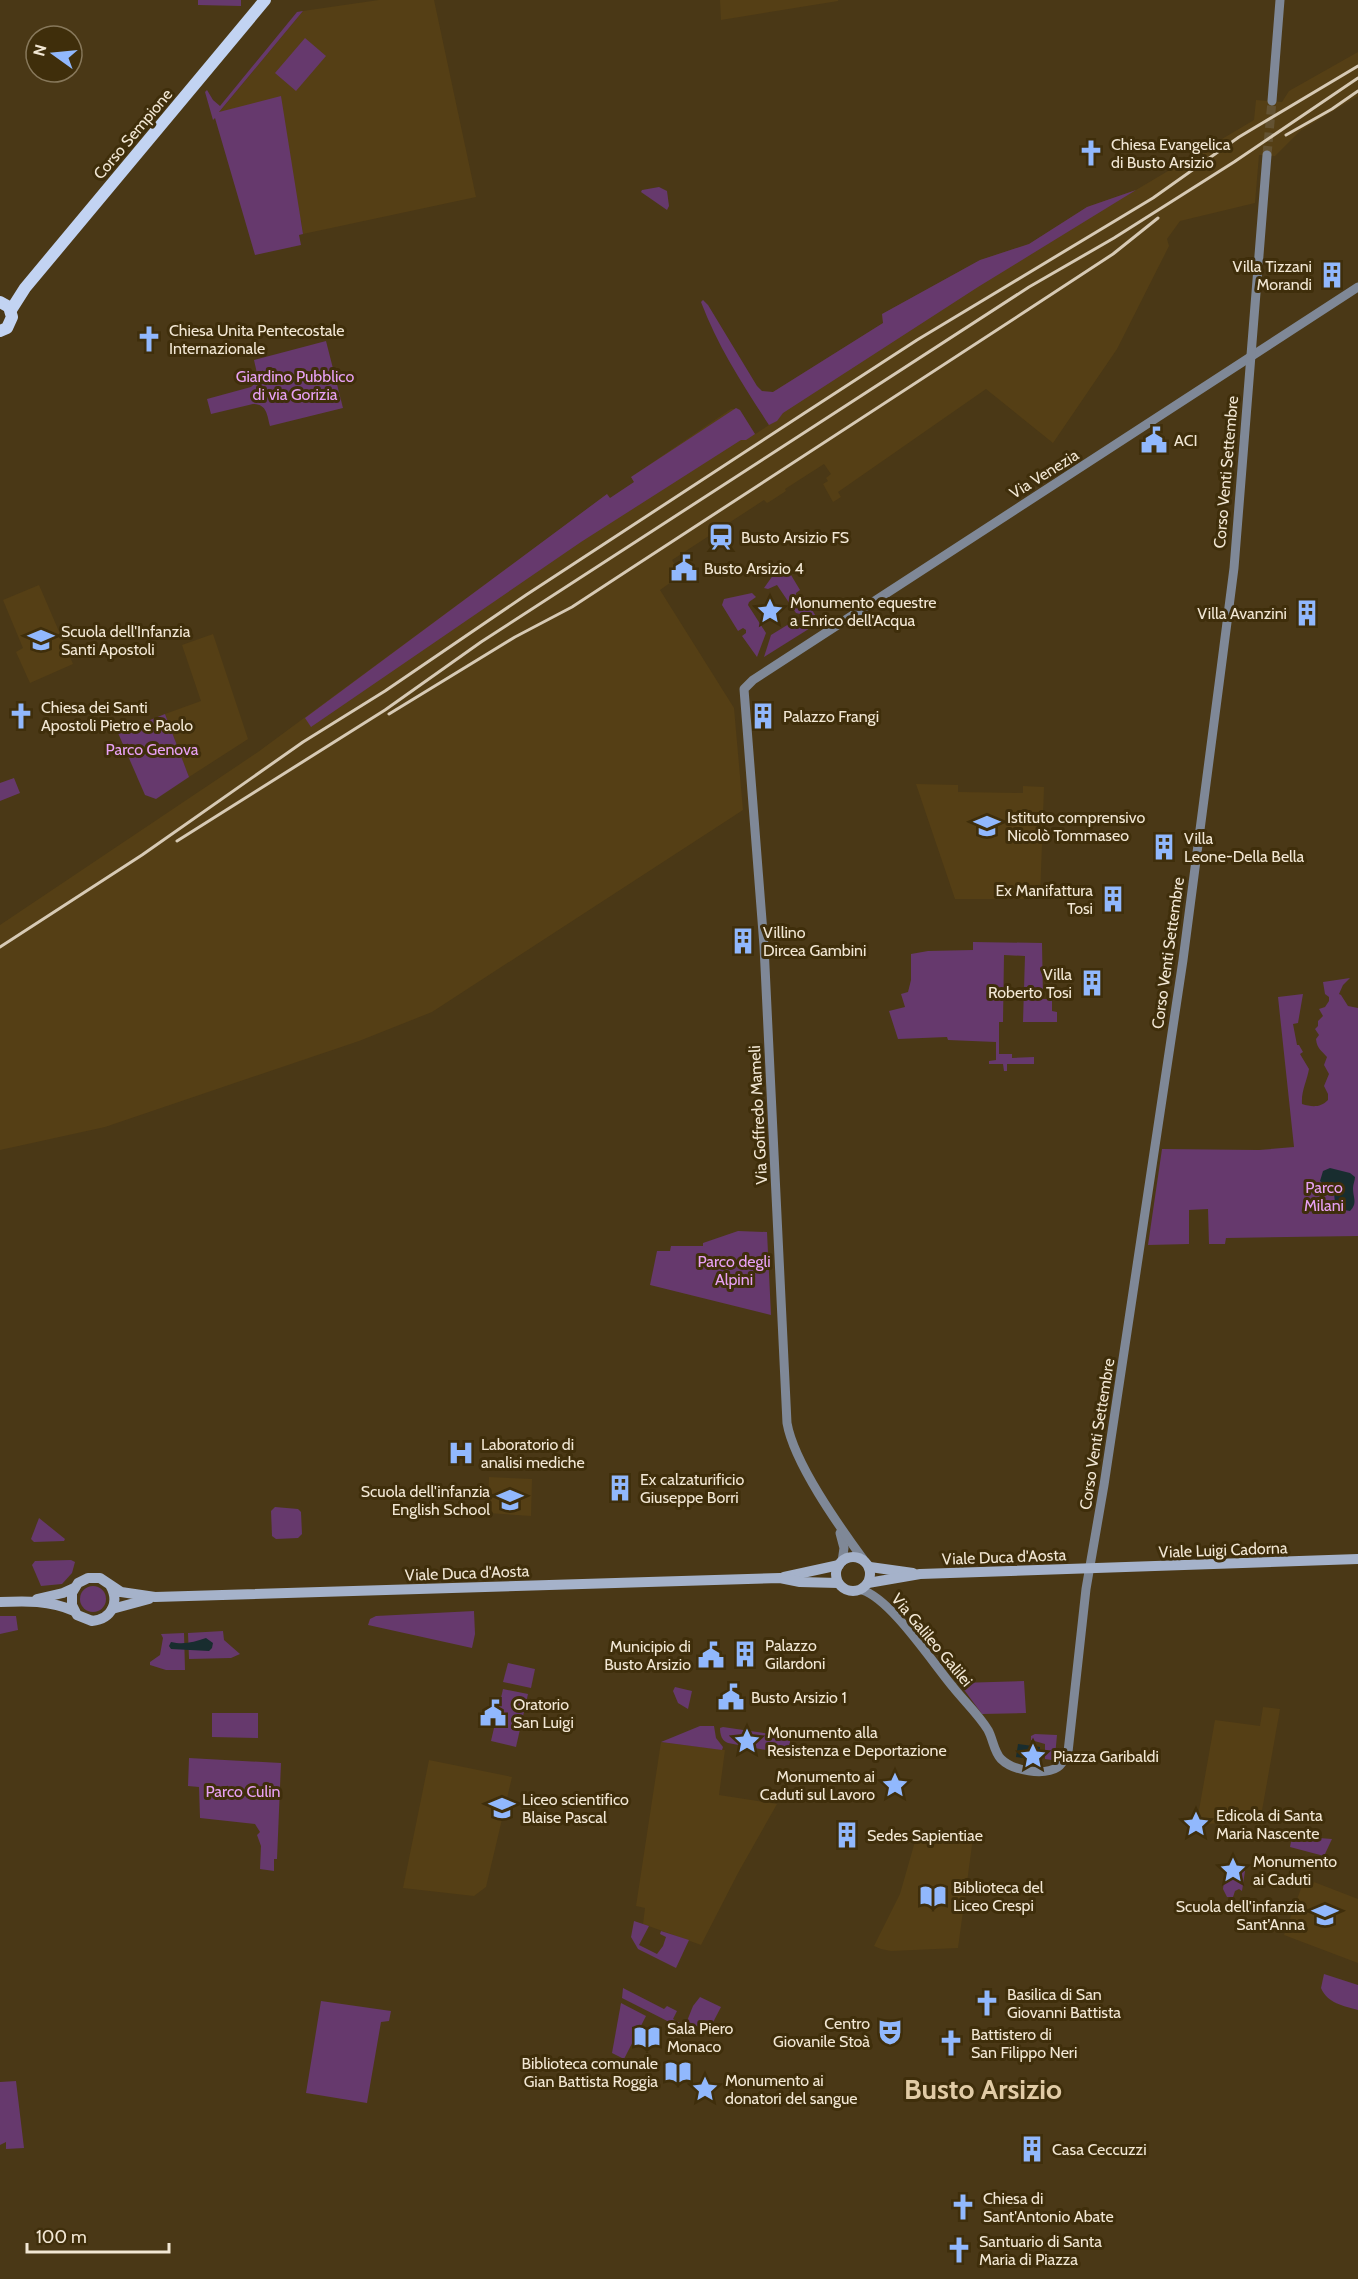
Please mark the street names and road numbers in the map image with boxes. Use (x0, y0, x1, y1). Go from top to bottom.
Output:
street label: Corso Sempione (90, 85, 176, 183)
street label: Corso Venti Settembre (1210, 395, 1242, 549)
street label: Via Venezia (1006, 445, 1082, 503)
street label: Corso Venti Settembre (1148, 876, 1188, 1030)
street label: Via Goffredo Mameli (745, 1045, 771, 1185)
street label: Corso Venti Settembre (1076, 1357, 1118, 1511)
street label: Viale Luigi Cadorna (1158, 1538, 1288, 1562)
street label: Viale Duca d'Aosta (941, 1545, 1067, 1569)
street label: Viale Duca d'Aosta (404, 1561, 530, 1585)
street label: Via Galileo Galilei (887, 1589, 977, 1691)

